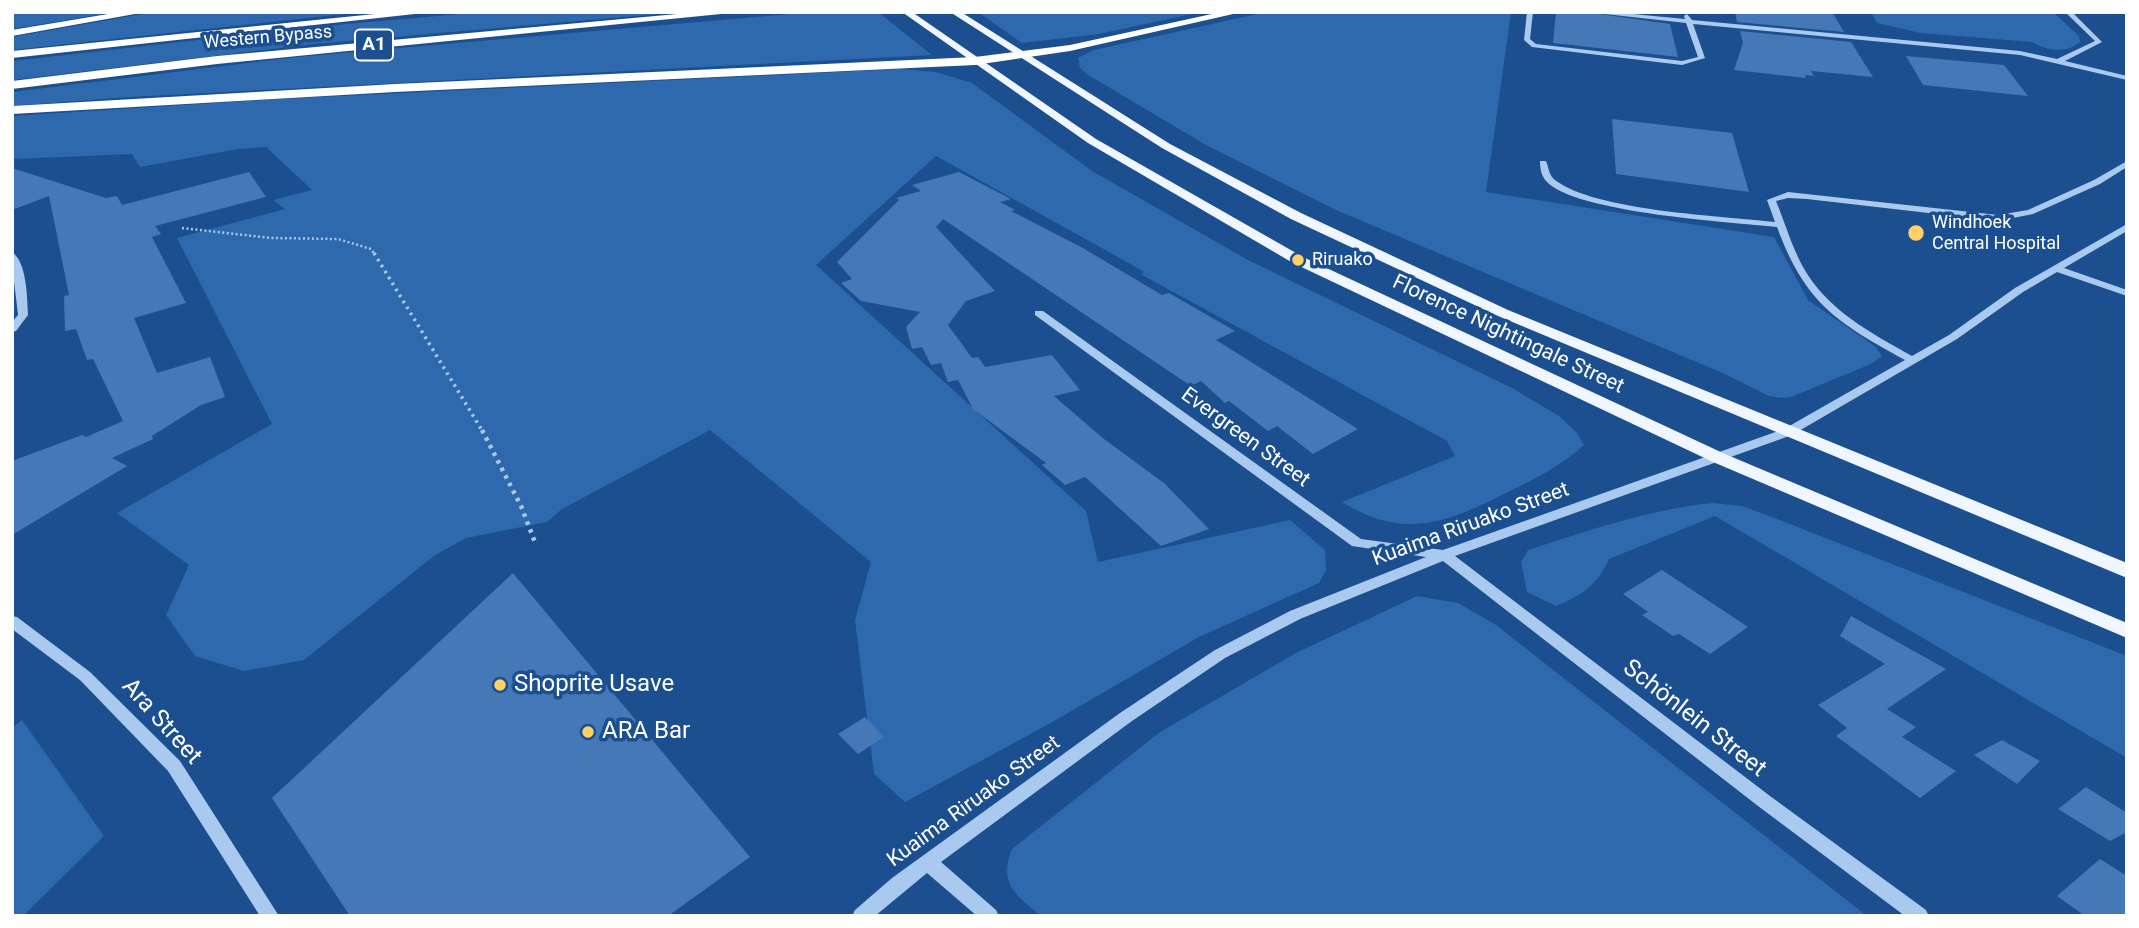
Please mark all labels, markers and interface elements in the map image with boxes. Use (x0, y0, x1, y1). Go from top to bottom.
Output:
street label: Western Bypass (203, 22, 333, 54)
road number: A1 (355, 30, 393, 60)
place label: Windhoek Central Hospital (1932, 212, 2060, 255)
marker: Windhoek Central Hospital (1906, 223, 1926, 243)
place label: Riruako (1312, 249, 1373, 271)
marker: Riruako (1290, 252, 1306, 268)
street label: Florence Nightingale Street (1388, 270, 1628, 400)
street label: Evergreen Street (1176, 383, 1314, 493)
street label: Kuaima Riruako Street (1369, 478, 1573, 572)
street label: Schönlein Street (1617, 654, 1771, 784)
place label: Shoprite Usave (514, 671, 674, 699)
street label: Ara Street (115, 673, 207, 771)
marker: Shoprite Usave (492, 677, 508, 693)
place label: ARA Bar (602, 718, 690, 746)
marker: ARA Bar (580, 724, 596, 740)
street label: Kuaima Riruako Street (883, 731, 1065, 873)

